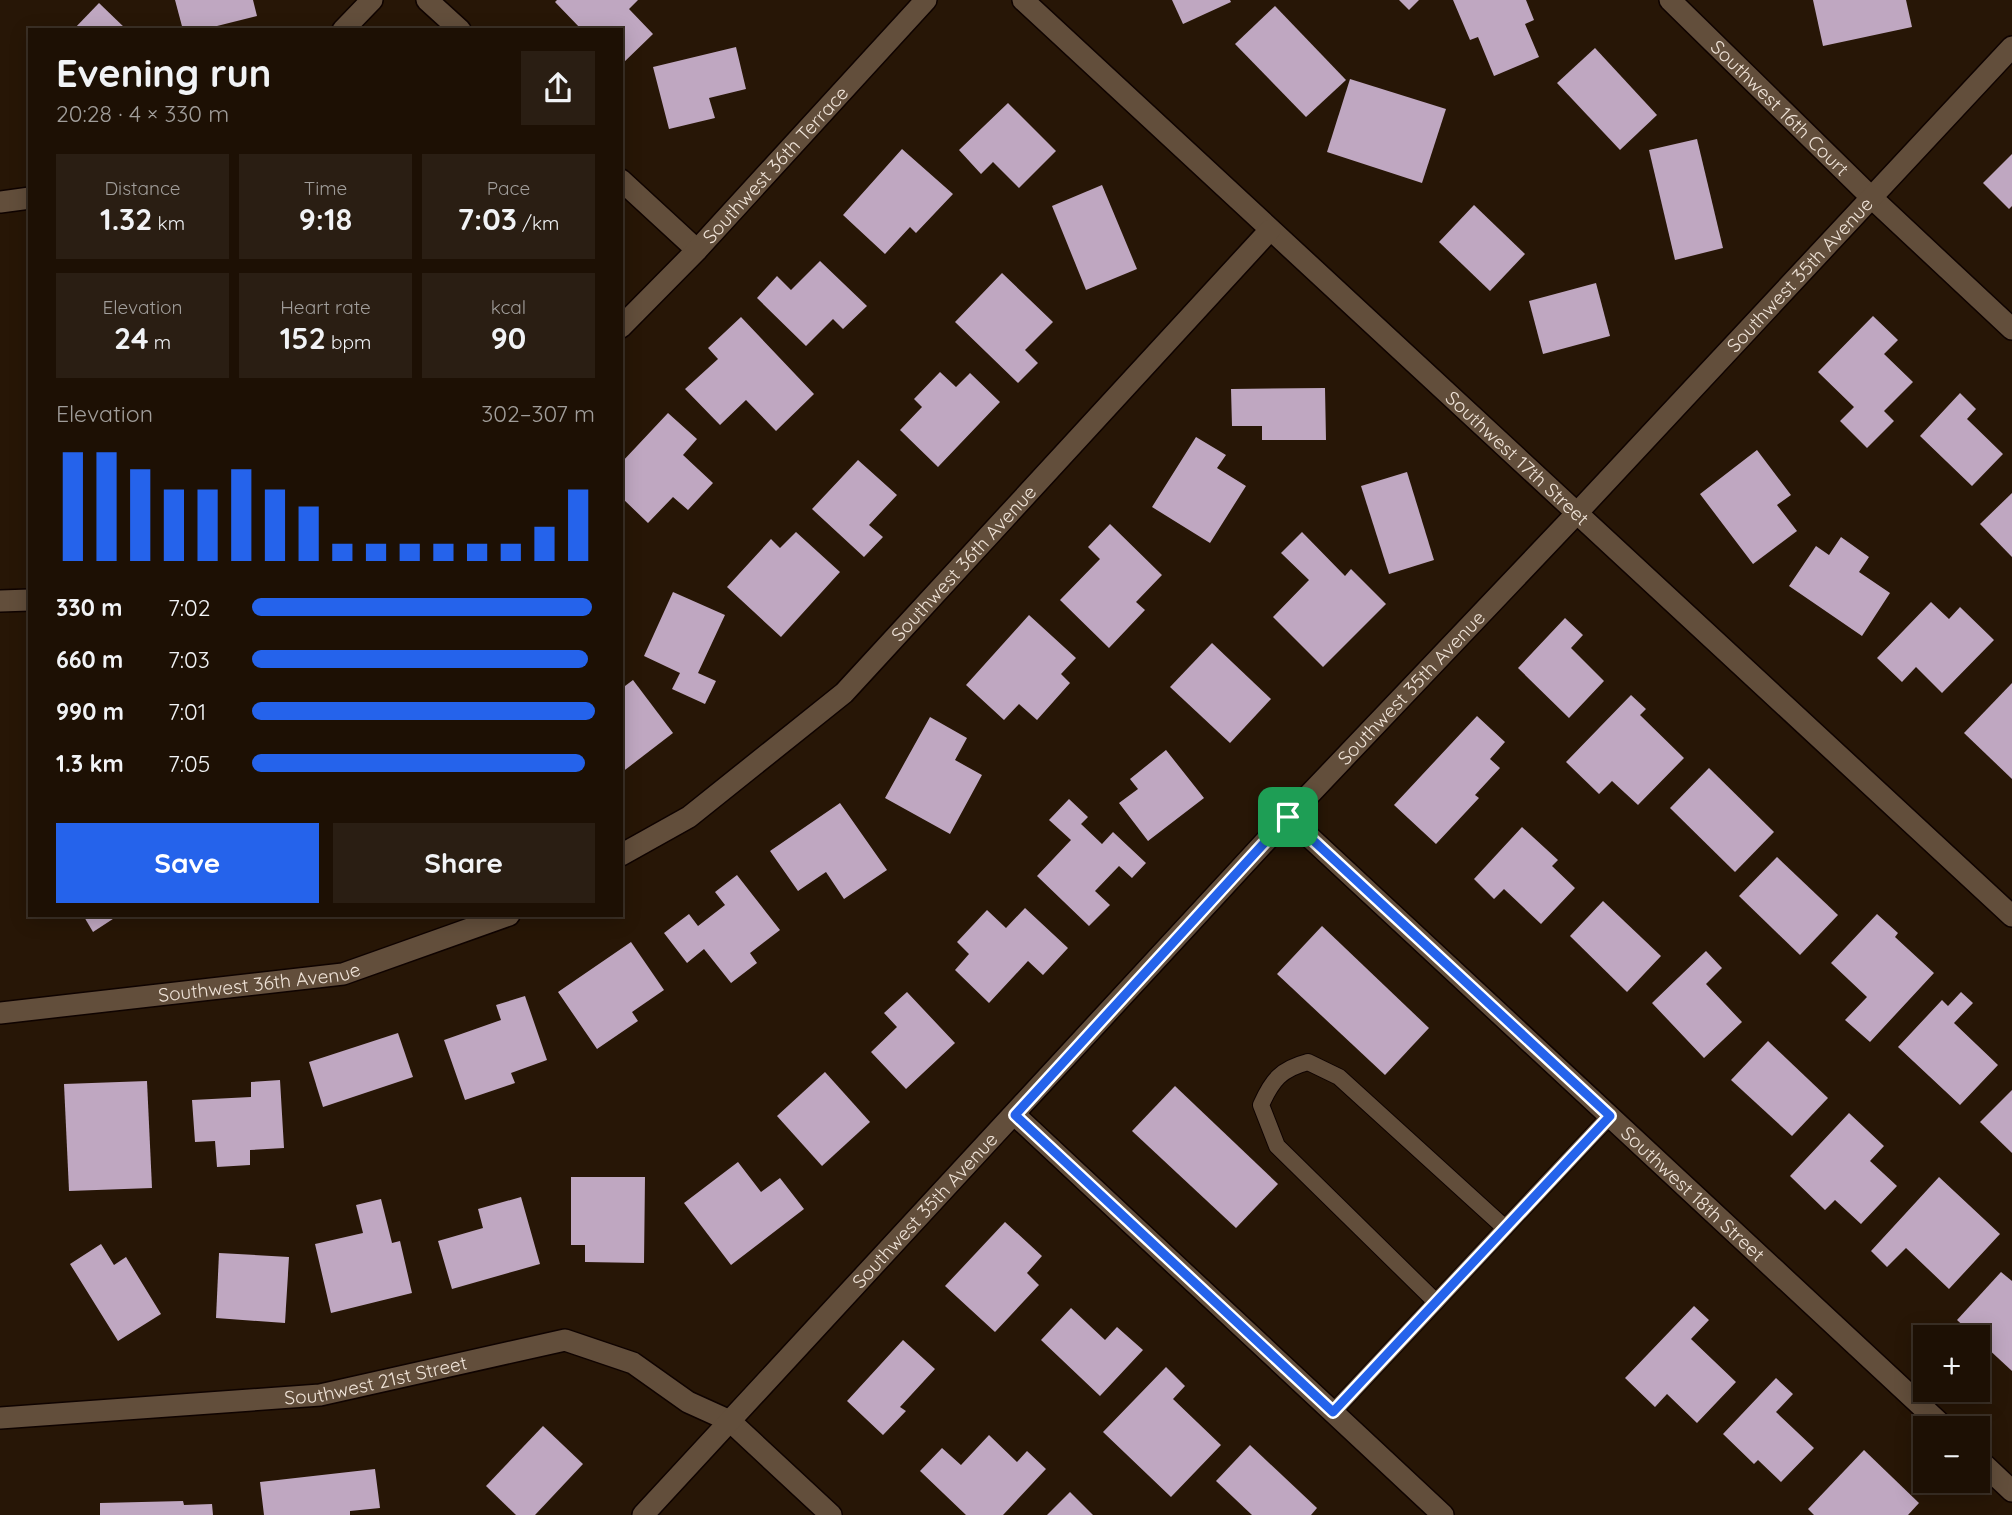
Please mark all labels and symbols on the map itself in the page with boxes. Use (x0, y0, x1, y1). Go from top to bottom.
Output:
street label: Southwest 16th Court (1706, 35, 1854, 181)
street label: Southwest 36th Terrace (697, 81, 853, 248)
street label: Southwest 35th Avenue (1721, 192, 1878, 357)
street label: Southwest 17th Street (1441, 386, 1594, 530)
street label: Southwest 36th Avenue (886, 480, 1041, 646)
street label: Southwest 35th Avenue (1332, 605, 1490, 770)
pin (1258, 787, 1318, 847)
street label: Southwest 36th Avenue (157, 957, 364, 1007)
street label: Southwest 18th Street (1616, 1121, 1770, 1266)
street label: Southwest 35th Avenue (847, 1127, 1003, 1293)
street label: Southwest 21st Street (283, 1350, 469, 1410)

